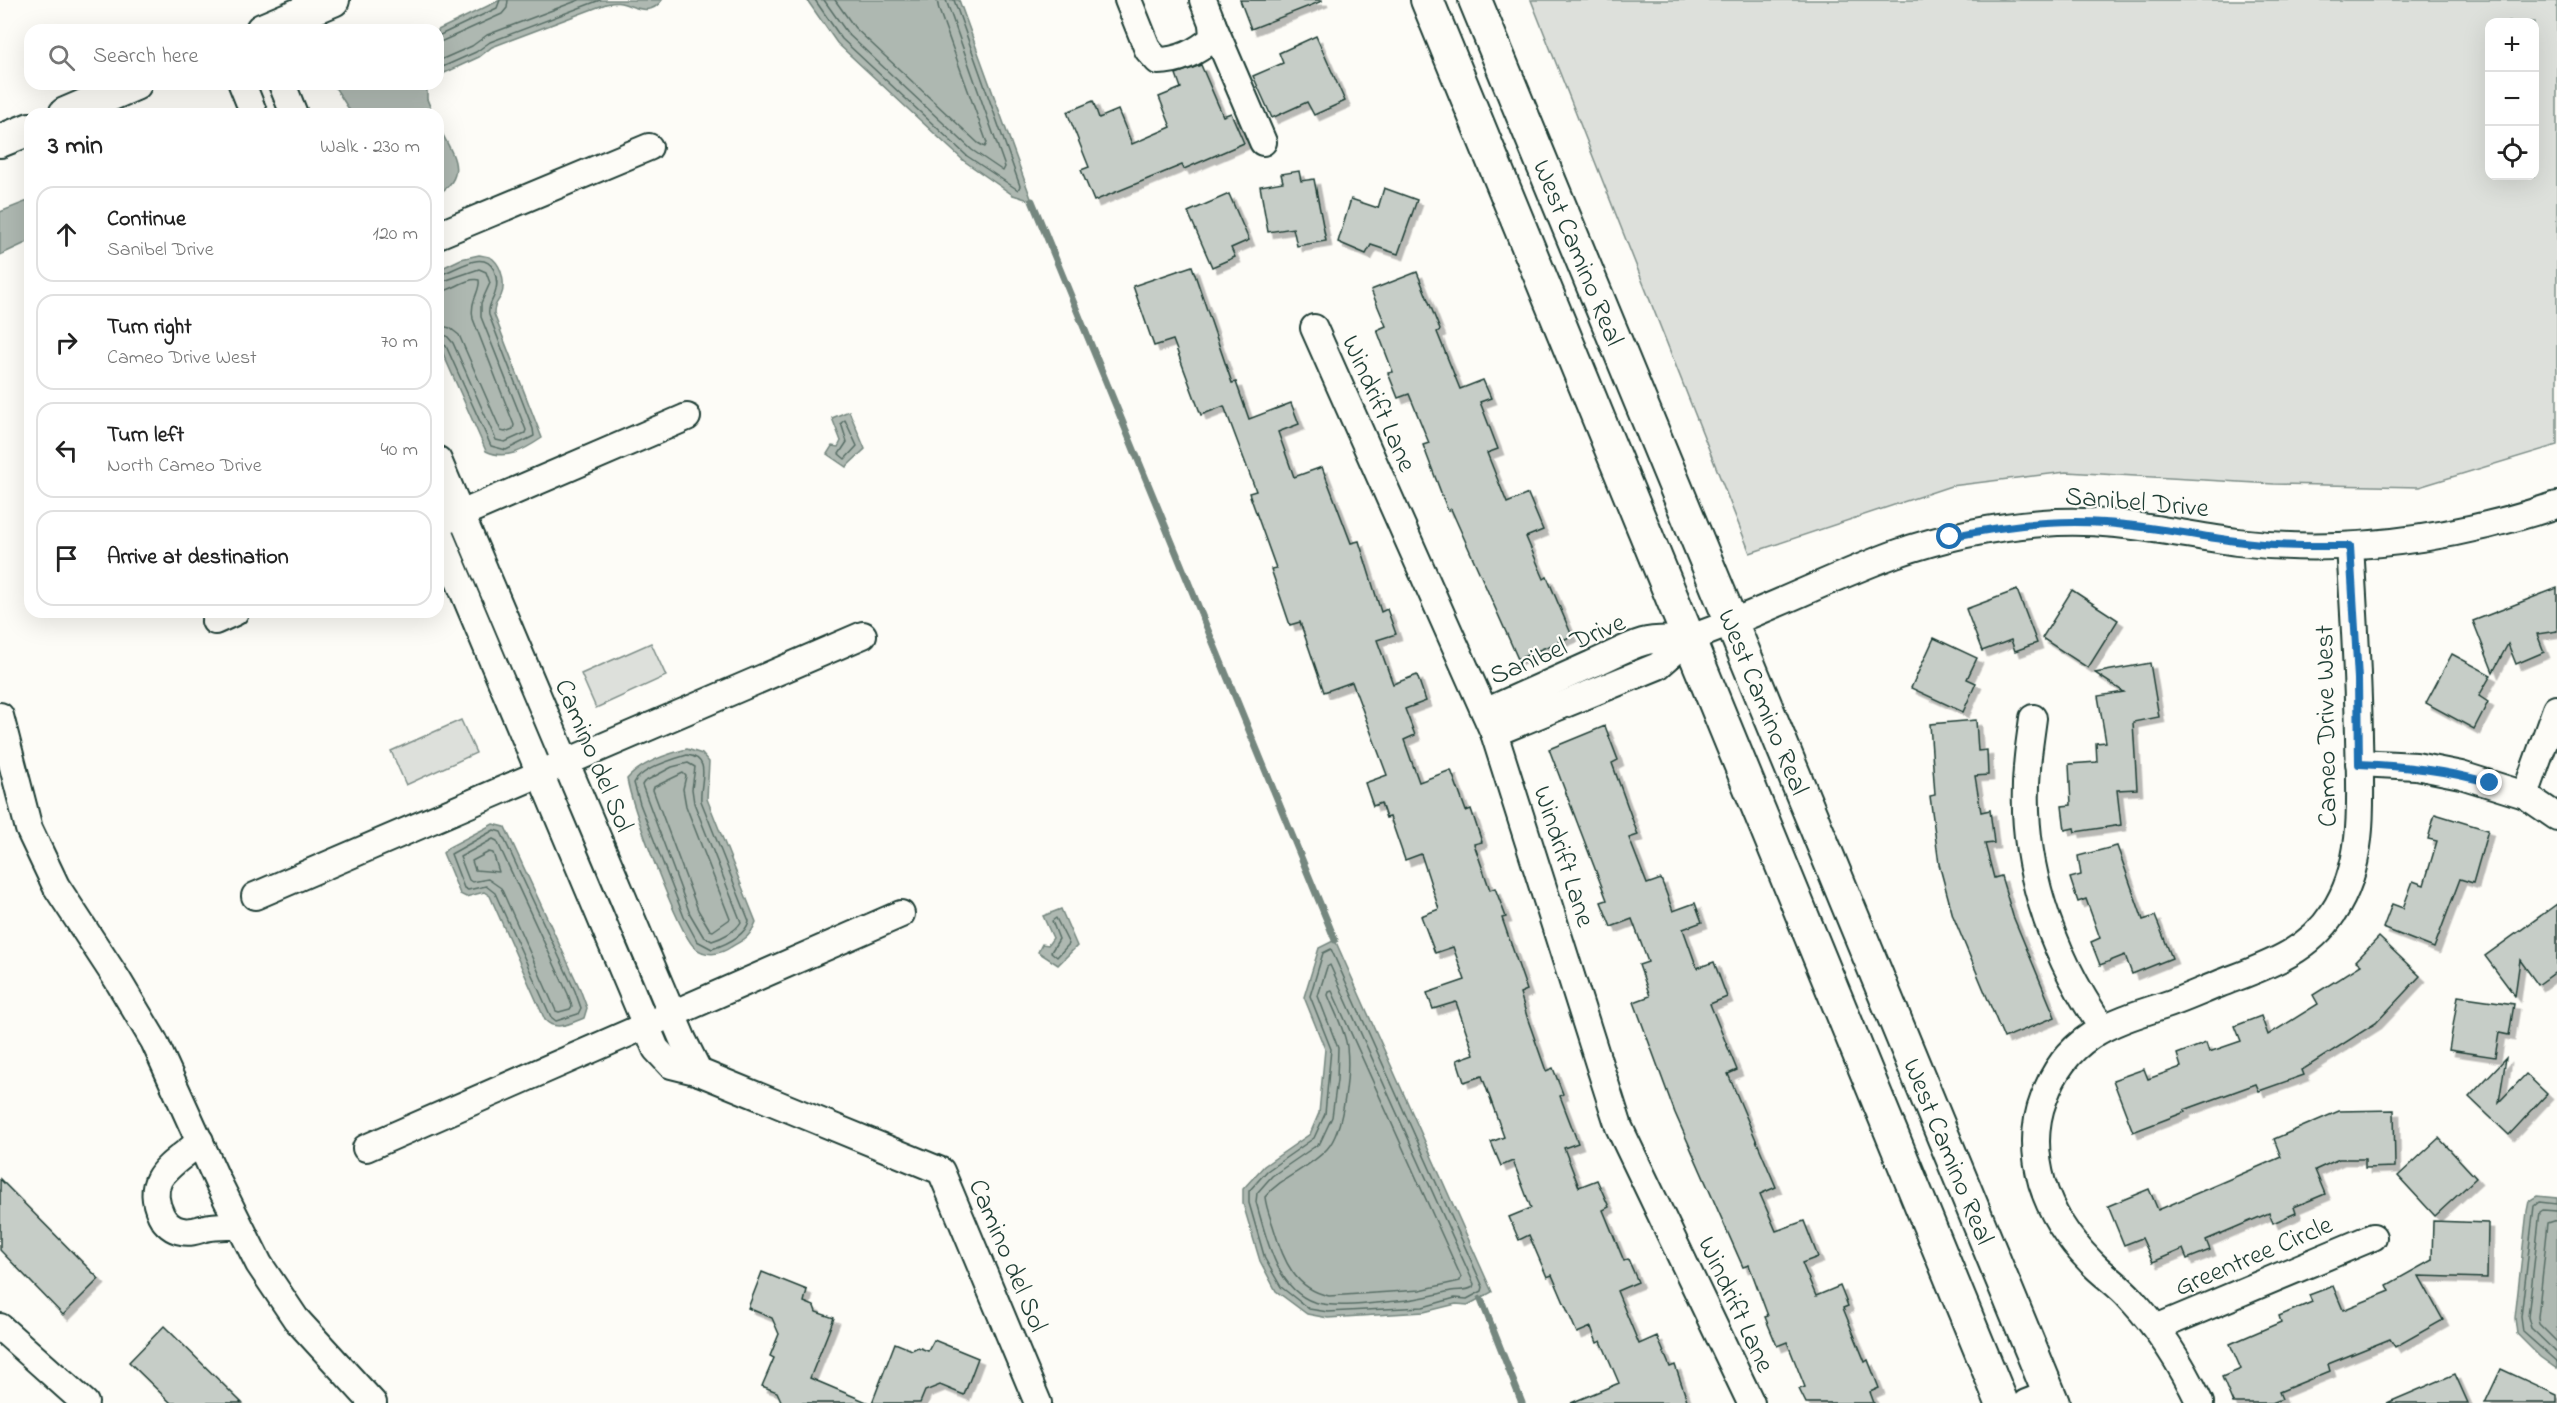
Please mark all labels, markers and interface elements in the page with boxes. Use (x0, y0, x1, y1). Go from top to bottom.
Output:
map controls (2485, 18, 2539, 180)
button: + (2485, 18, 2539, 72)
search box (24, 24, 444, 90)
icon: search (45, 41, 78, 74)
text: Search here (93, 41, 198, 73)
button: − (2485, 72, 2539, 126)
button: locate (2485, 126, 2539, 180)
text: 3 min (48, 128, 103, 166)
text: Walk · 230 m (320, 133, 420, 162)
street label: West Camino Real (1521, 154, 1632, 352)
text: Continue (107, 204, 186, 236)
icon: ahead (50, 218, 83, 251)
text: 120 m (373, 220, 418, 249)
text: Sanibel Drive (107, 236, 214, 265)
text: Turn right (107, 312, 192, 344)
icon: right (50, 326, 83, 359)
text: 70 m (381, 328, 418, 357)
street label: Windrift Lane (1330, 329, 1426, 480)
text: Cameo Drive West (107, 344, 257, 373)
text: Turn left (107, 420, 184, 452)
icon: left (50, 434, 83, 467)
text: 40 m (381, 436, 418, 465)
text: North Cameo Drive (107, 452, 262, 481)
street label: Sanibel Drive (2063, 478, 2211, 529)
route start (1936, 523, 1962, 549)
icon: arrive (50, 542, 83, 575)
text: Arrive at destination (107, 542, 289, 574)
street label: Sanibel Drive (1484, 604, 1633, 696)
street label: West Camino Real (1706, 604, 1818, 802)
street label: Cameo Drive West (2306, 625, 2349, 827)
street label: Camino del Sol (543, 673, 642, 839)
route end (2476, 769, 2502, 795)
street label: Windrift Lane (1522, 781, 1604, 933)
street label: West Camino Real (1891, 1053, 2003, 1251)
street label: Camino del Sol (957, 1173, 1056, 1339)
street label: Greentree Circle (2169, 1206, 2340, 1308)
street label: Windrift Lane (1686, 1231, 1784, 1380)

